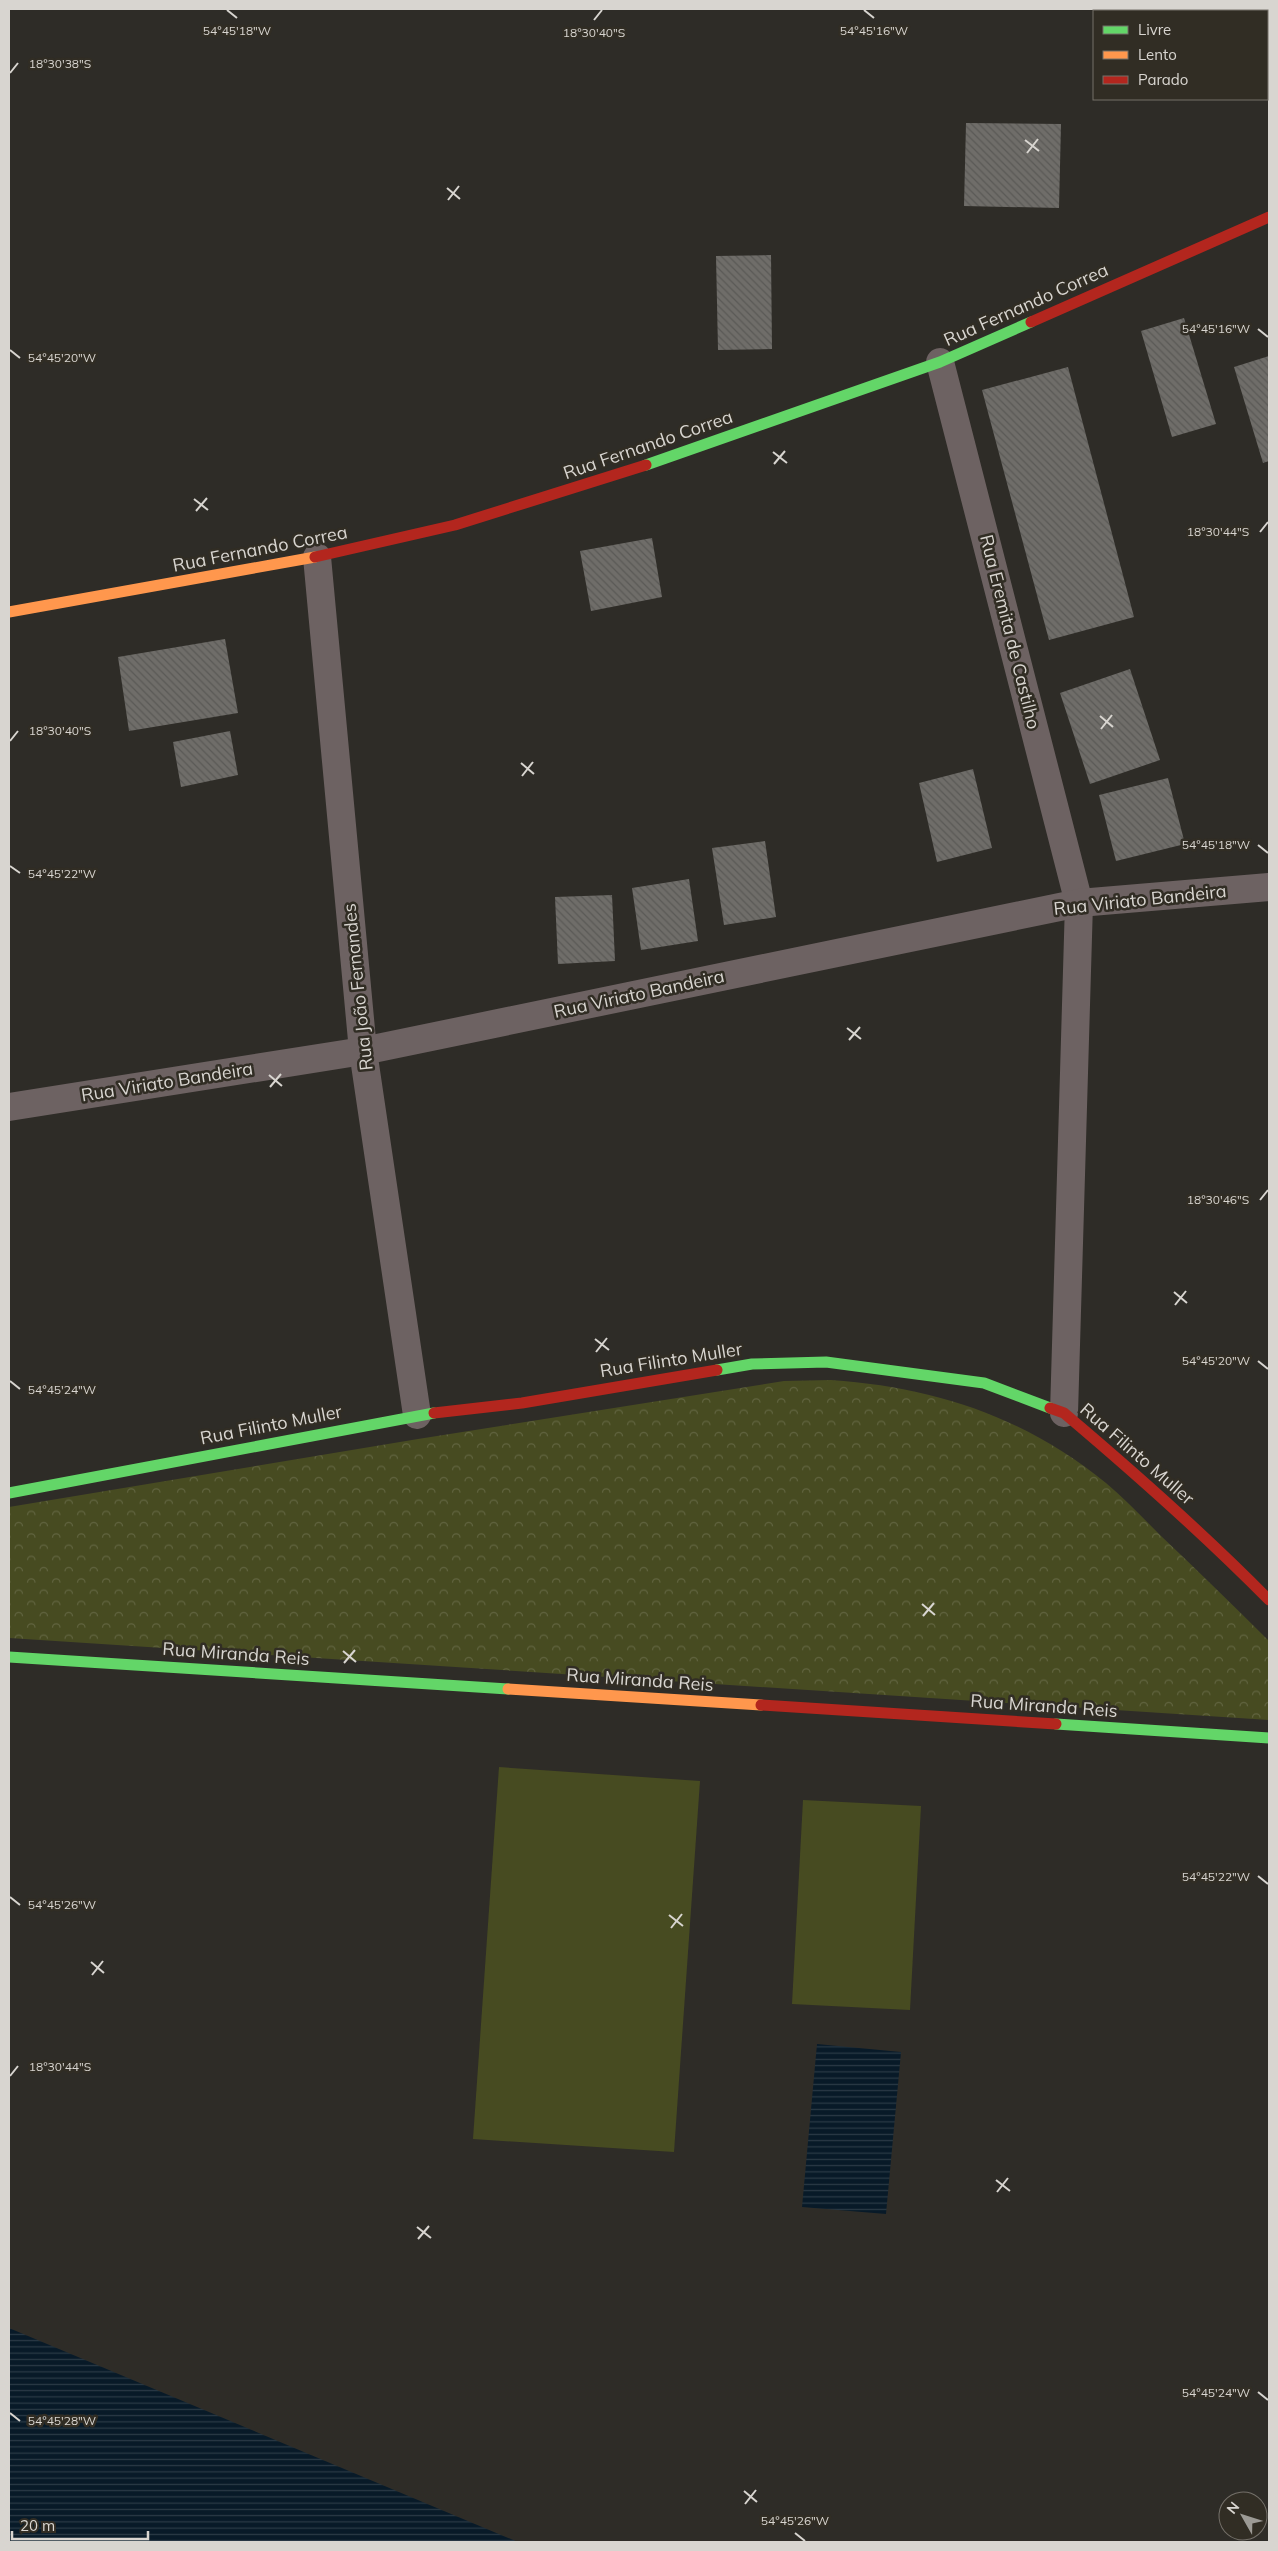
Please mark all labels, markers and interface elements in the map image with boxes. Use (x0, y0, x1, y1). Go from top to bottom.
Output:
legend (1093, 10, 1268, 100)
text: Livre (1138, 20, 1171, 39)
text: 54°45'18"W (203, 23, 271, 38)
text: 54°45'16"W (840, 23, 908, 38)
text: 18°30'40"S (563, 25, 625, 40)
text: Lento (1138, 45, 1177, 64)
text: 18°30'38"S (29, 56, 91, 71)
text: Parado (1138, 70, 1188, 89)
street label: Rua Fernando Correa (940, 258, 1112, 351)
text: 54°45'16"W (1182, 321, 1250, 336)
text: 54°45'20"W (28, 350, 96, 365)
street label: Rua Fernando Correa (560, 405, 736, 484)
street label: Rua Fernando Correa (171, 520, 349, 577)
text: 18°30'44"S (1187, 524, 1249, 539)
street label: Rua Eremita de Castilho (975, 532, 1046, 732)
text: 18°30'40"S (29, 723, 91, 738)
text: 54°45'18"W (1182, 837, 1250, 852)
text: 54°45'22"W (28, 866, 96, 881)
street label: Rua Viriato Bandeira (1052, 879, 1228, 920)
street label: Rua João Fernandes (337, 902, 378, 1072)
street label: Rua Viriato Bandeira (552, 964, 726, 1023)
street label: Rua Viriato Bandeira (79, 1057, 255, 1106)
text: 18°30'46"S (1187, 1192, 1249, 1207)
street label: Rua Filinto Muller (598, 1337, 744, 1382)
text: 54°45'20"W (1182, 1353, 1250, 1368)
text: 54°45'24"W (28, 1382, 96, 1397)
street label: Rua Filinto Muller (1076, 1398, 1199, 1510)
street label: Rua Filinto Muller (198, 1399, 344, 1450)
street label: Rua Miranda Reis (162, 1637, 310, 1670)
street label: Rua Miranda Reis (566, 1663, 714, 1696)
street label: Rua Miranda Reis (970, 1689, 1118, 1722)
text: 54°45'22"W (1182, 1869, 1250, 1884)
text: 54°45'26"W (28, 1897, 96, 1912)
text: 18°30'44"S (29, 2059, 91, 2074)
text: 54°45'24"W (1182, 2385, 1250, 2400)
text: 54°45'28"W (28, 2413, 96, 2428)
north arrow (1218, 2491, 1268, 2541)
text: N (1223, 2498, 1243, 2518)
scale bar (12, 2508, 149, 2540)
text: 54°45'26"W (761, 2513, 829, 2528)
text: 20 m (20, 2516, 55, 2535)

